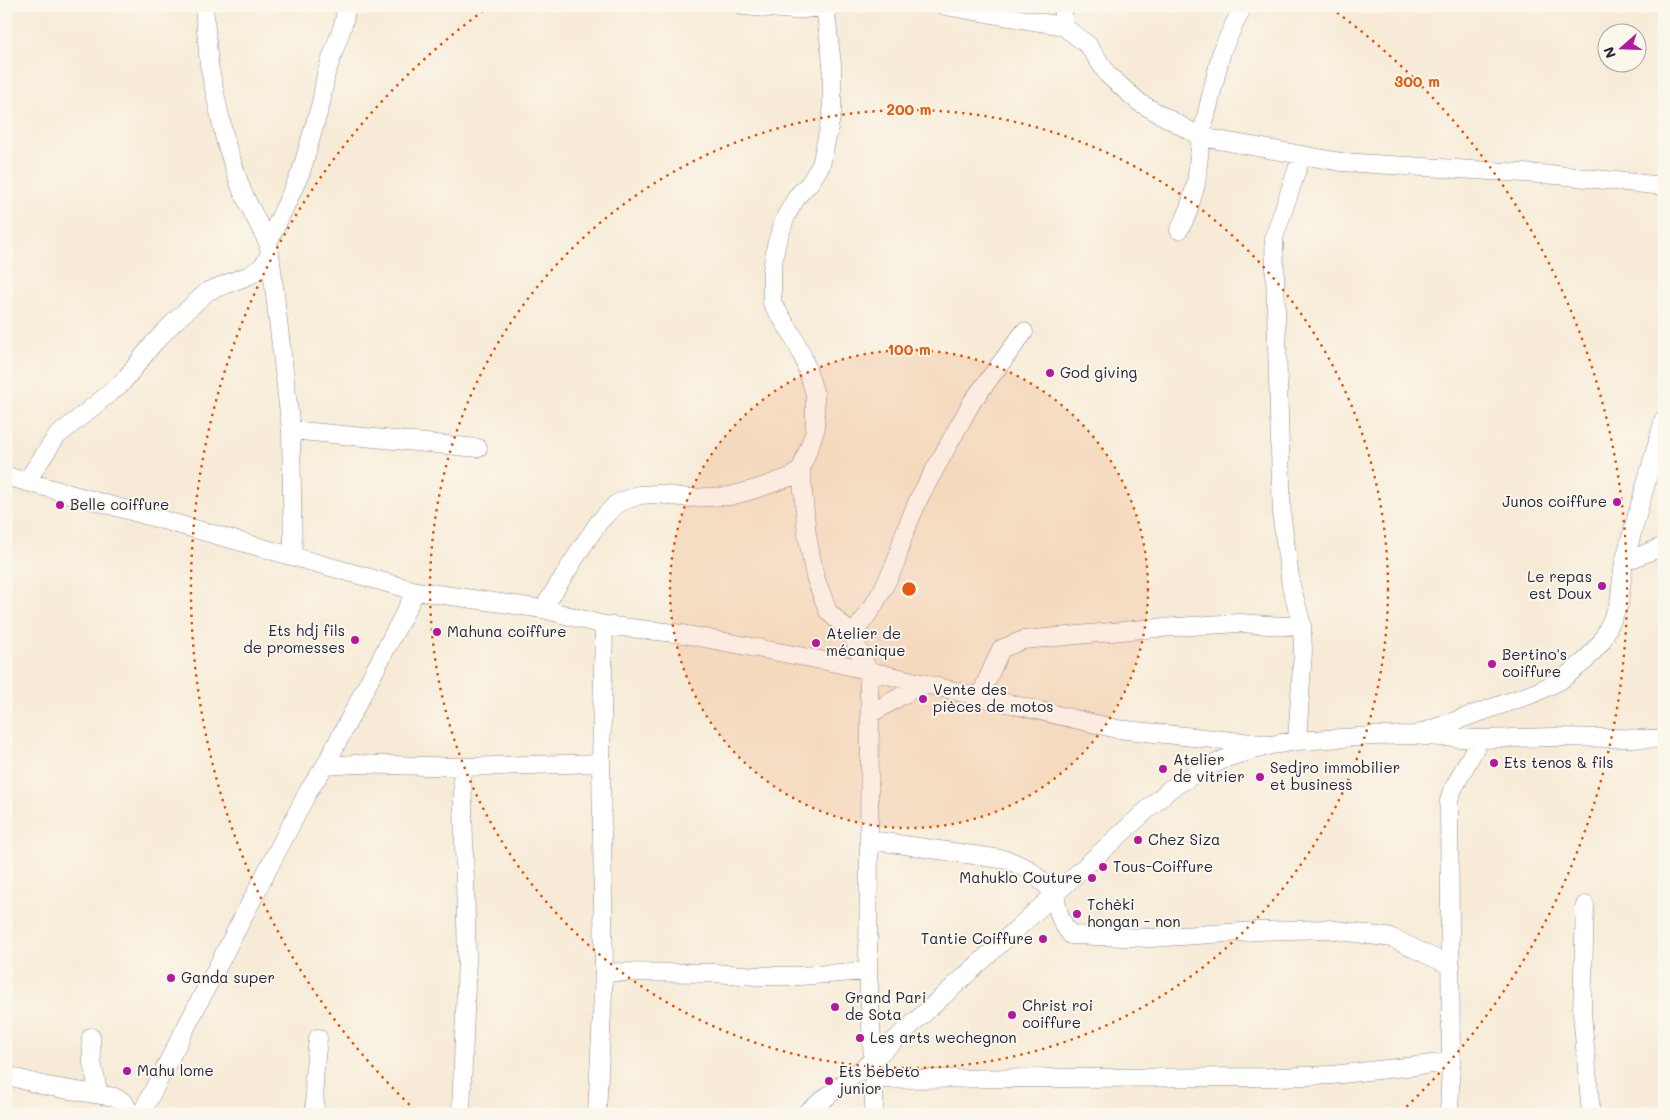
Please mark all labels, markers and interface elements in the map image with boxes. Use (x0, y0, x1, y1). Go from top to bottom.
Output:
north arrow (1598, 22, 1648, 72)
text: N (1599, 44, 1620, 61)
text: 300 m (1394, 71, 1440, 91)
text: 200 m (887, 99, 932, 119)
text: 100 m (887, 339, 931, 359)
place label: God giving (1060, 362, 1137, 382)
marker: God giving (1044, 367, 1056, 379)
place label: Junos coiffure (1502, 491, 1607, 511)
place label: Belle coiffure (70, 494, 169, 514)
marker: Junos coiffure (1611, 496, 1623, 508)
marker: Belle coiffure (54, 499, 66, 511)
place label: Le repas est Doux (1527, 566, 1592, 603)
centre of rings (900, 580, 918, 598)
marker: Le repas est Doux (1596, 580, 1608, 592)
place label: Ets hdj fils de promesses (243, 620, 345, 657)
place label: Mahuna coiffure (447, 621, 566, 641)
place label: Atelier de mécanique (826, 623, 905, 660)
marker: Mahuna coiffure (431, 626, 443, 638)
marker: Ets hdj fils de promesses (349, 634, 361, 646)
marker: Atelier de mécanique (810, 637, 822, 649)
place label: Bertino's coiffure (1502, 644, 1567, 681)
marker: Bertino's coiffure (1486, 658, 1498, 670)
place label: Vente des pièces de motos (933, 679, 1054, 716)
marker: Vente des pièces de motos (917, 693, 929, 705)
place label: Atelier de vitrier (1173, 749, 1245, 786)
place label: Ets tenos & fils (1504, 752, 1614, 772)
place label: Sedjro immobilier et business (1270, 757, 1400, 794)
marker: Ets tenos & fils (1488, 757, 1500, 769)
marker: Atelier de vitrier (1157, 763, 1169, 775)
marker: Sedjro immobilier et business (1254, 771, 1266, 783)
place label: Chez Siza (1148, 829, 1220, 849)
marker: Chez Siza (1132, 834, 1144, 846)
place label: Tous-Coiffure (1113, 856, 1213, 876)
marker: Tous-Coiffure (1097, 861, 1109, 873)
place label: Mahuklo Couture (959, 867, 1082, 887)
marker: Mahuklo Couture (1086, 872, 1098, 884)
place label: Tchèki hongan - non (1087, 894, 1180, 931)
marker: Tchèki hongan - non (1071, 908, 1083, 920)
place label: Tantie Coiffure (921, 928, 1033, 948)
marker: Tantie Coiffure (1037, 933, 1049, 945)
place label: Ganda super (181, 967, 275, 987)
marker: Ganda super (165, 972, 177, 984)
place label: Grand Pari de Sota (845, 987, 926, 1024)
place label: Christ roi coiffure (1022, 995, 1093, 1032)
marker: Grand Pari de Sota (829, 1001, 841, 1013)
marker: Christ roi coiffure (1006, 1009, 1018, 1021)
place label: Les arts wechegnon (870, 1027, 1017, 1047)
marker: Les arts wechegnon (854, 1032, 866, 1044)
place label: Mahu lome (137, 1060, 214, 1080)
place label: Ets bebeto junior (837, 1061, 920, 1098)
marker: Mahu lome (121, 1065, 133, 1077)
marker: Ets bebeto junior (823, 1075, 835, 1087)

